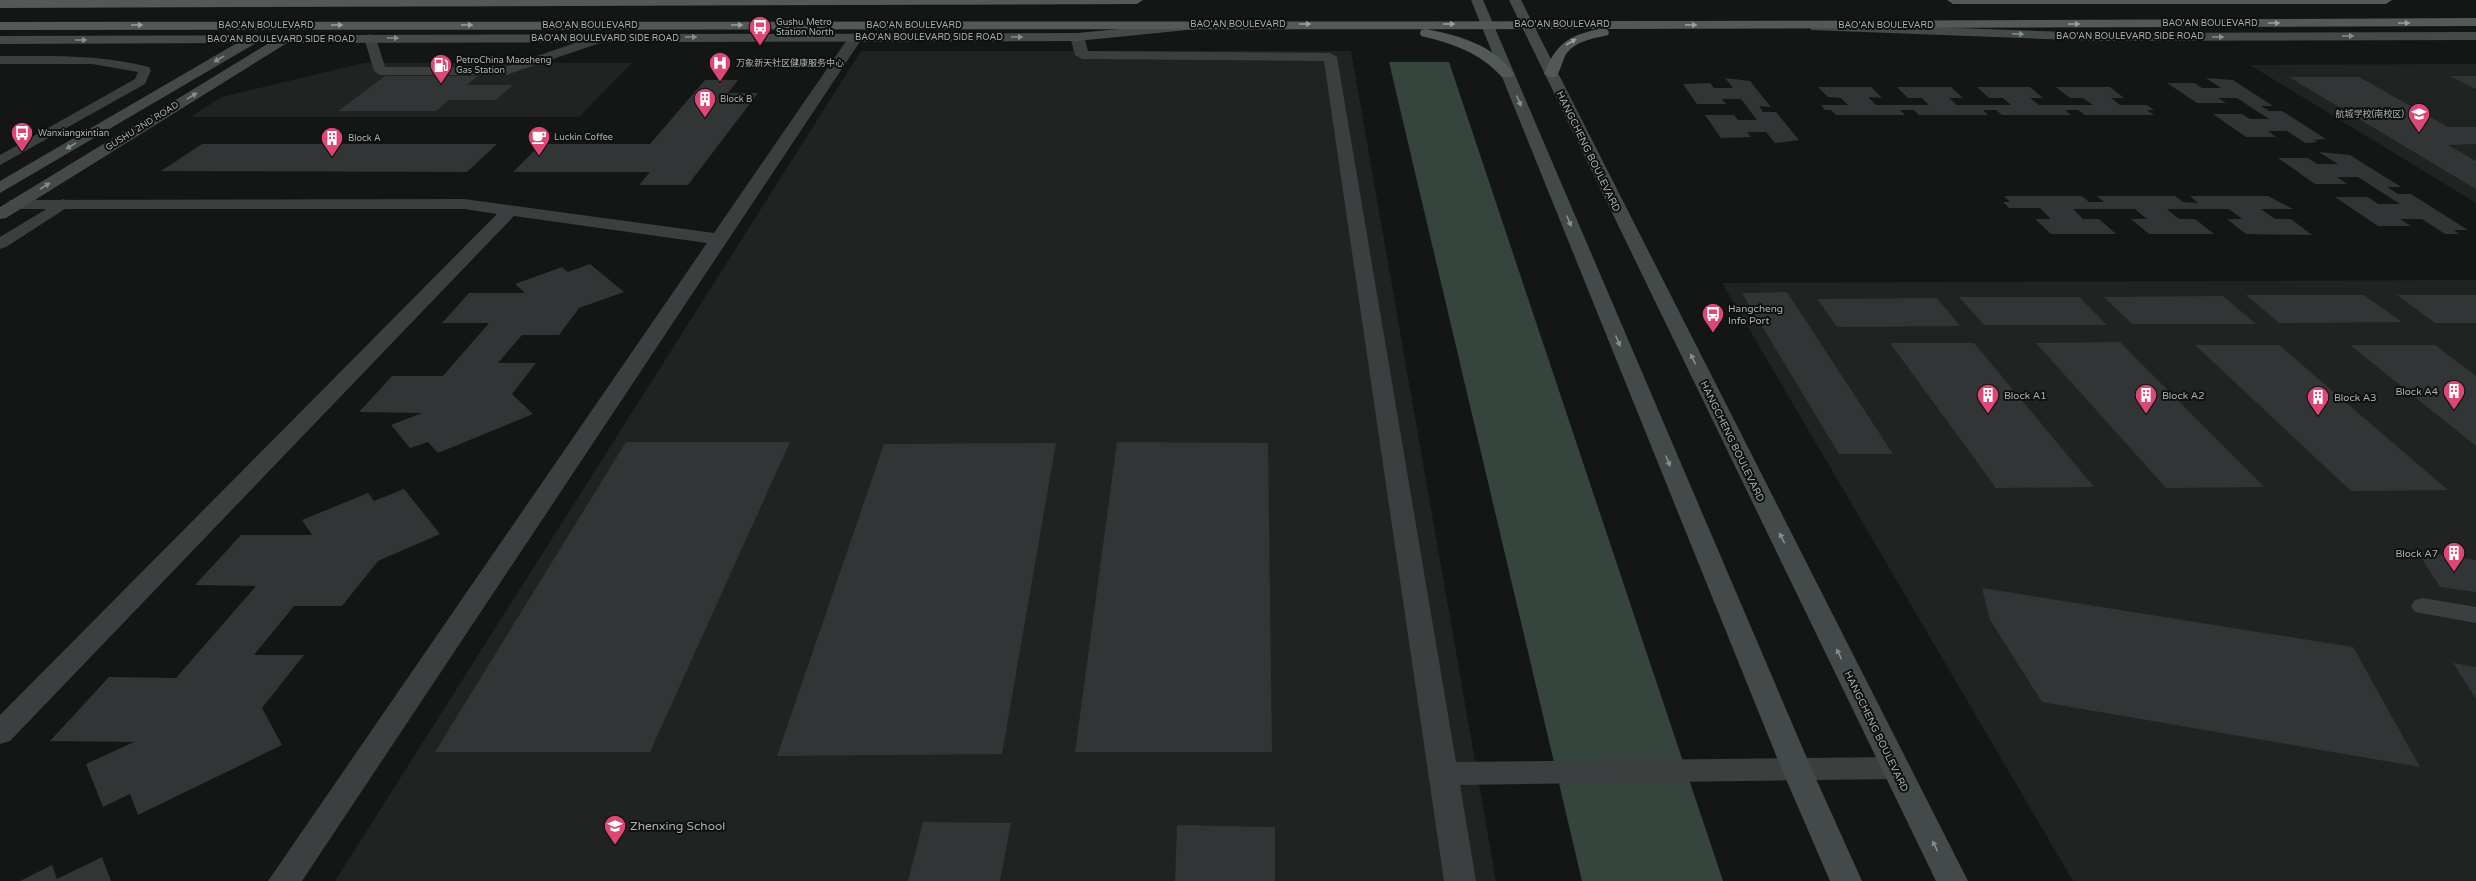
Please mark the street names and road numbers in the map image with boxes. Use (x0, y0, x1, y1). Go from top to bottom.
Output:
street label: BAO'AN BOULEVARD (2162, 18, 2258, 29)
street label: BAO'AN BOULEVARD (1190, 19, 1286, 30)
street label: BAO'AN BOULEVARD (1514, 19, 1610, 30)
street label: BAO'AN BOULEVARD (218, 20, 314, 31)
street label: BAO'AN BOULEVARD (542, 20, 638, 31)
street label: BAO'AN BOULEVARD (866, 20, 962, 31)
street label: BAO'AN BOULEVARD (1838, 20, 1934, 31)
street label: BAO'AN BOULEVARD SIDE ROAD (2056, 31, 2204, 42)
street label: BAO'AN BOULEVARD SIDE ROAD (855, 32, 1003, 43)
street label: BAO'AN BOULEVARD SIDE ROAD (531, 33, 679, 44)
street label: BAO'AN BOULEVARD SIDE ROAD (207, 34, 355, 45)
street label: HANGCHENG BOULEVARD (1554, 89, 1623, 214)
street label: GUSHU 2ND ROAD (104, 99, 181, 153)
street label: HANGCHENG BOULEVARD (1698, 379, 1767, 504)
street label: HANGCHENG BOULEVARD (1842, 669, 1911, 794)

